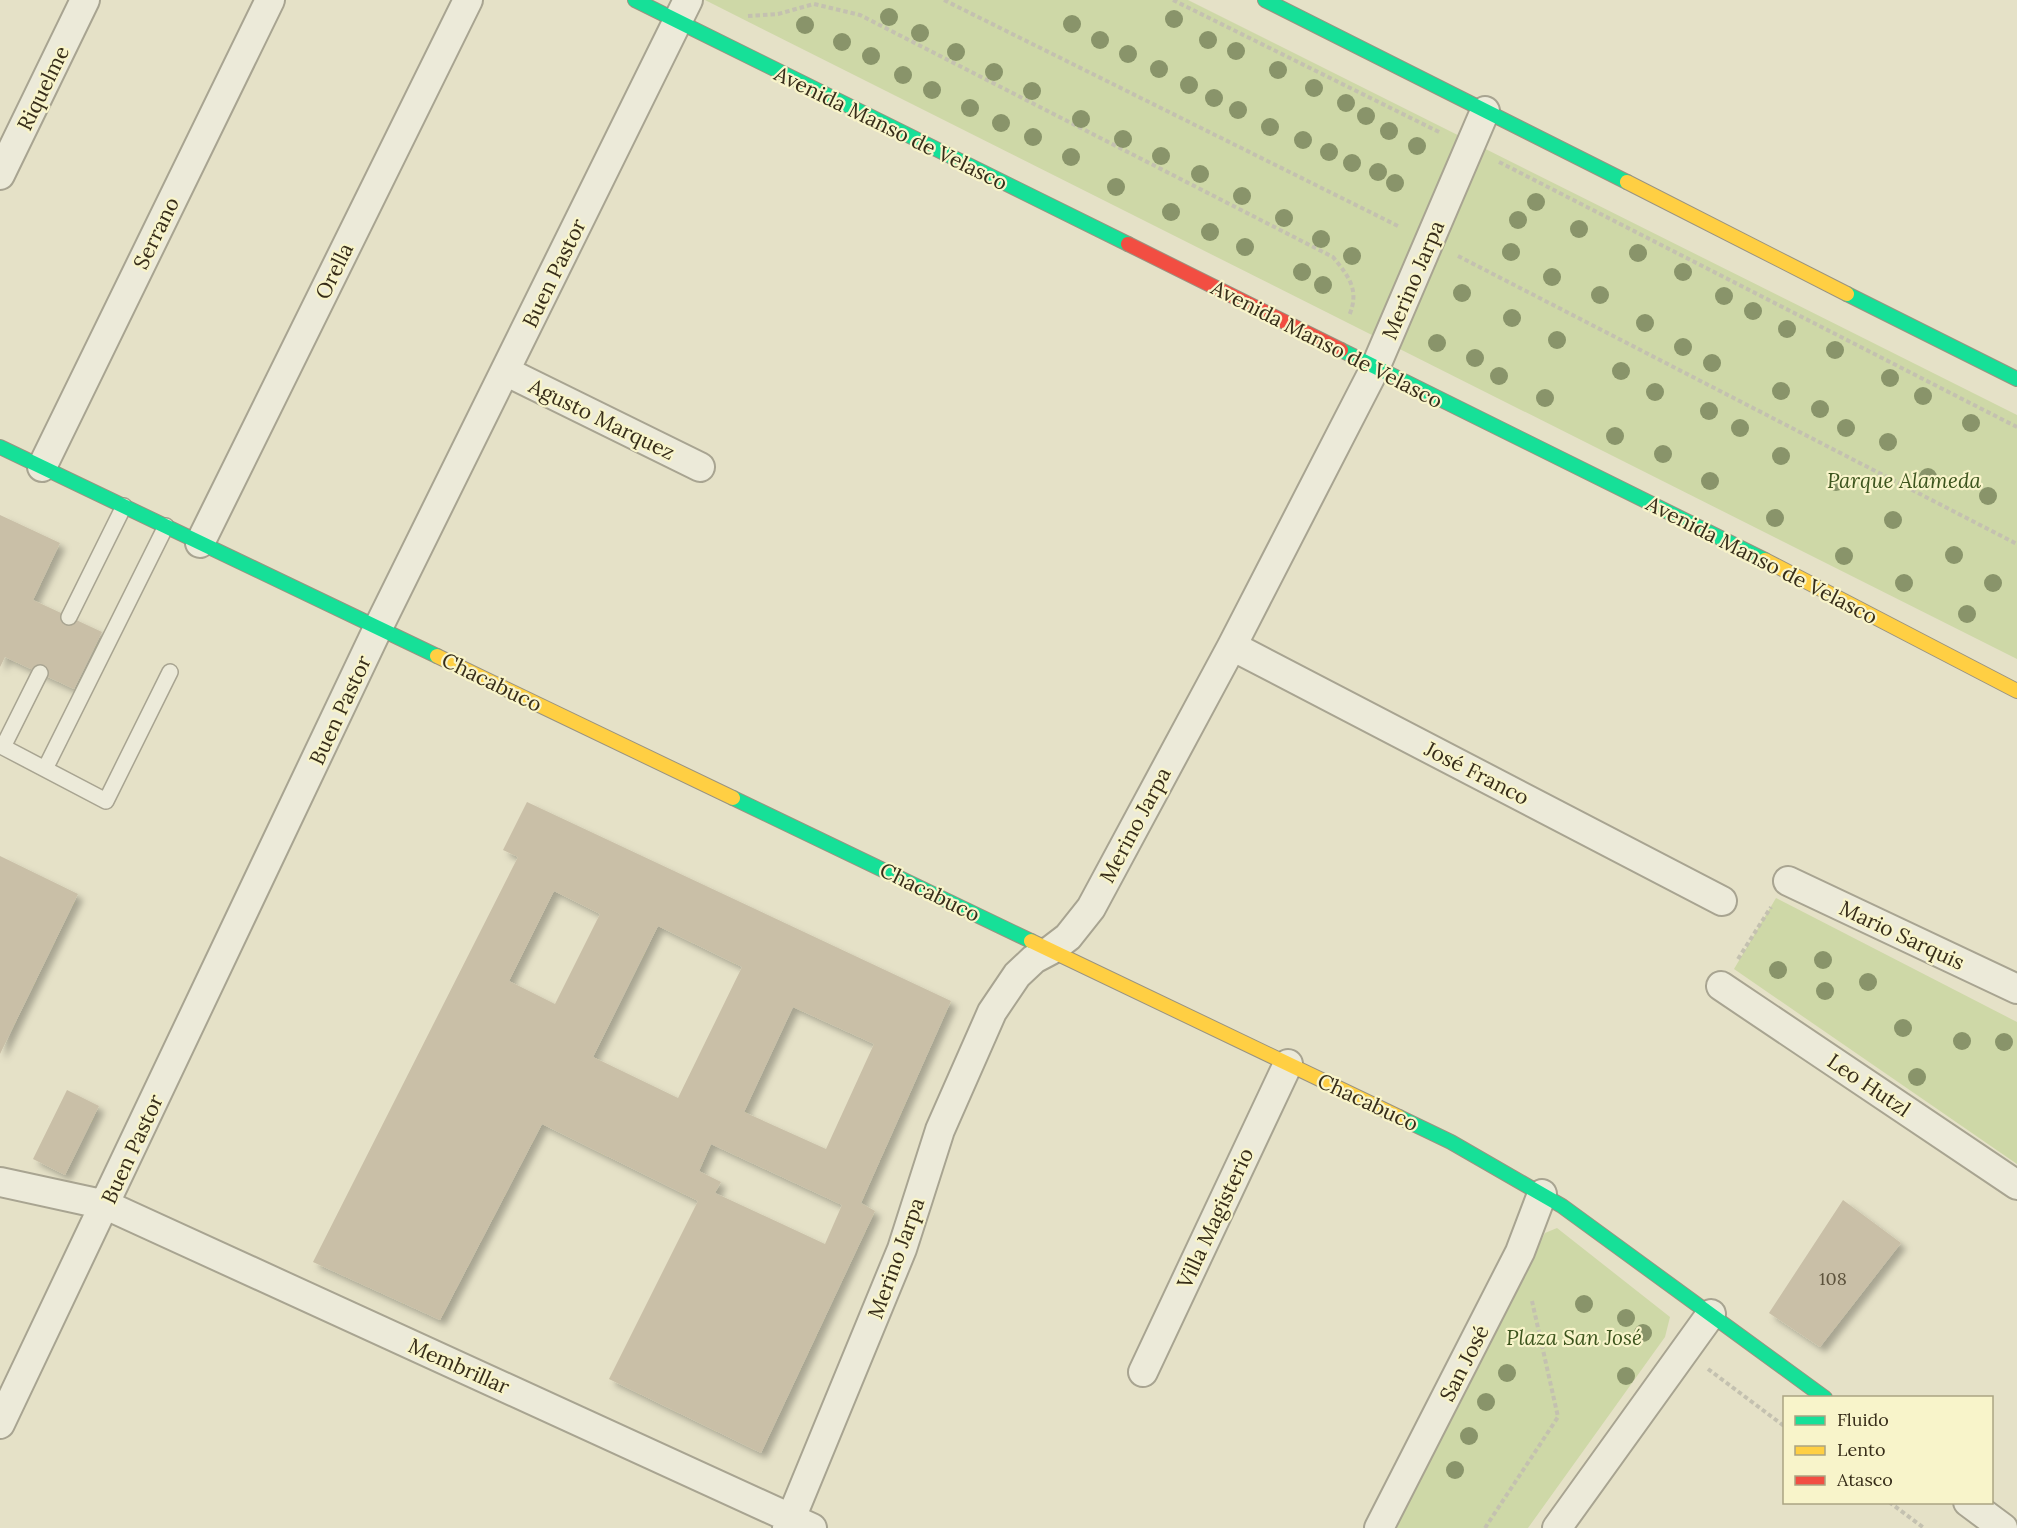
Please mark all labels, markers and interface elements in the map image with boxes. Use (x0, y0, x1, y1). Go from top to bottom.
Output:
street label: Riquelme (11, 41, 75, 135)
street label: Avenida Manso de Velasco (769, 59, 1012, 196)
street label: Serrano (127, 192, 185, 274)
street label: Buen Pastor (516, 214, 592, 332)
street label: Merino Jarpa (1376, 216, 1450, 344)
street label: Orella (309, 238, 359, 304)
street label: Avenida Manso de Velasco (1206, 273, 1447, 414)
street label: Agusto Marquez (524, 372, 679, 466)
park label: Parque Alameda (1827, 467, 1982, 494)
street label: Avenida Manso de Velasco (1641, 489, 1882, 630)
street label: Chacabuco (437, 646, 547, 718)
street label: Buen Pastor (303, 651, 377, 769)
street label: José Franco (1419, 735, 1534, 811)
street label: Merino Jarpa (1093, 763, 1177, 887)
street label: Chacabuco (875, 856, 985, 928)
street label: Mario Sarquis (1835, 894, 1969, 976)
street label: Leo Hutzl (1822, 1047, 1916, 1123)
street label: Chacabuco (1313, 1067, 1423, 1137)
street label: Buen Pastor (95, 1090, 169, 1208)
street label: Villa Magisterio (1170, 1144, 1259, 1293)
street label: Merino Jarpa (862, 1194, 930, 1322)
house number: 108 (1819, 1267, 1847, 1290)
street label: San José (1433, 1320, 1495, 1406)
park label: Plaza San José (1506, 1324, 1642, 1351)
street label: Membrillar (404, 1332, 514, 1400)
legend (1783, 1396, 1993, 1504)
text: Fluido (1837, 1408, 1889, 1431)
text: Lento (1837, 1438, 1885, 1461)
text: Atasco (1836, 1468, 1893, 1491)

